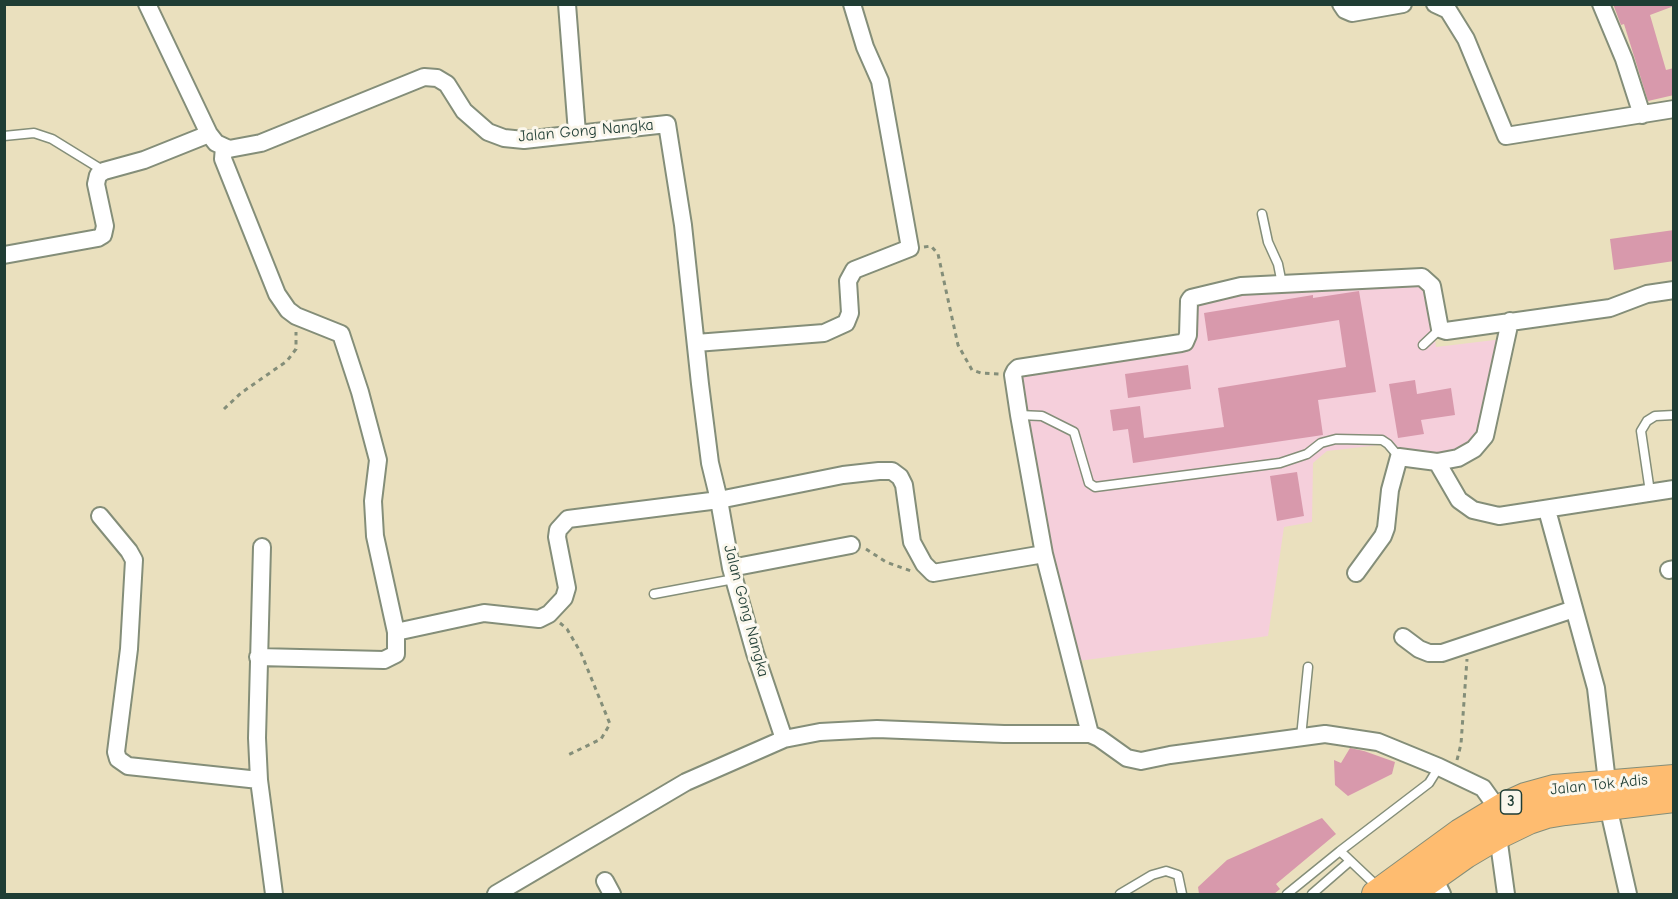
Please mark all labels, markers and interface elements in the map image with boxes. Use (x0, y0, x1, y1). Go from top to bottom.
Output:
street label: Jalan Gong Nangka (517, 116, 655, 146)
street label: Jalan Gong Nangka (719, 543, 773, 679)
street label: Jalan Tok Adis (1549, 770, 1649, 800)
road number: 3 (1500, 790, 1522, 814)

